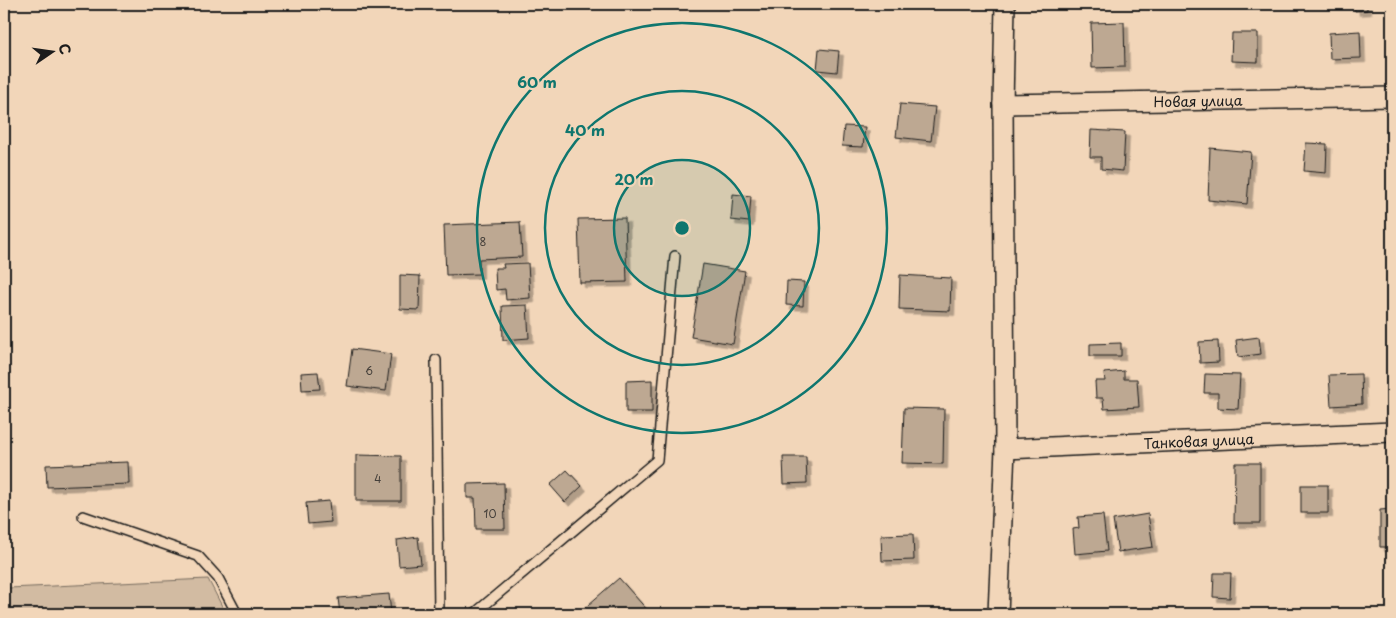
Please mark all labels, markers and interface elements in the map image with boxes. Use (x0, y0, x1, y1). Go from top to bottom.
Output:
north arrow (28, 28, 78, 78)
text: С (54, 41, 77, 56)
text: 60 m (517, 70, 557, 93)
street label: Новая улица (1153, 89, 1243, 112)
text: 40 m (565, 118, 605, 141)
text: 20 m (615, 167, 653, 190)
centre of rings (673, 219, 691, 237)
house number: 8 (480, 233, 487, 250)
house number: 6 (365, 362, 373, 379)
street label: Танковая улица (1143, 428, 1255, 453)
house number: 4 (374, 470, 382, 487)
house number: 10 (484, 505, 496, 522)

